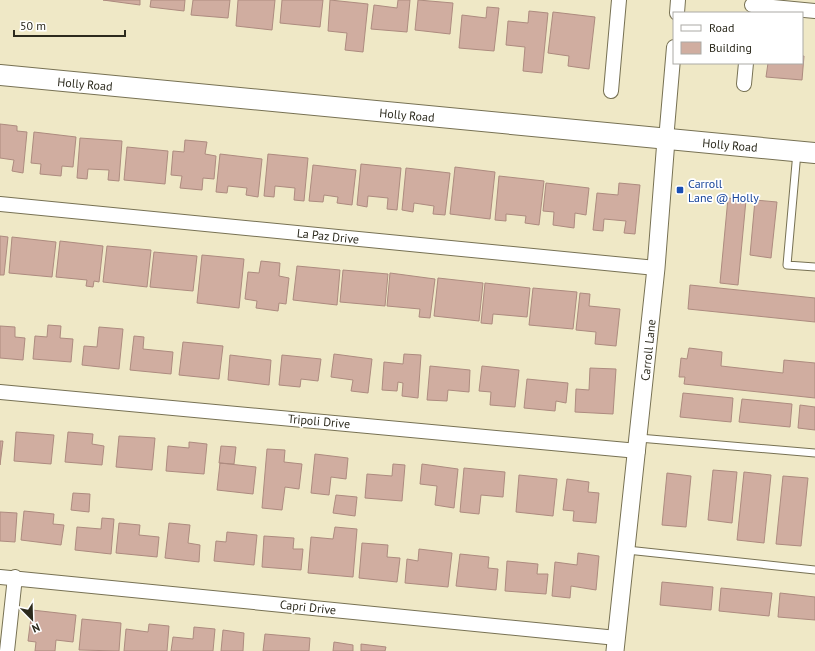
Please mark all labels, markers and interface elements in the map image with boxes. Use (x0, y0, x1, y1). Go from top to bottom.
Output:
scale bar (14, 12, 125, 38)
legend (673, 12, 803, 64)
text: 50 m (20, 18, 46, 33)
text: Road (709, 20, 734, 35)
text: Building (709, 40, 752, 55)
street label: Holly Road (57, 74, 113, 94)
street label: Holly Road (379, 105, 435, 125)
street label: Holly Road (702, 135, 758, 155)
place label: Carroll Lane @ Holly (688, 176, 759, 205)
marker: Carroll Lane @ Holly (675, 185, 685, 195)
street label: La Paz Drive (296, 225, 360, 247)
street label: Carroll Lane (637, 318, 659, 382)
street label: Tripoli Drive (287, 411, 351, 431)
street label: Capri Drive (279, 597, 337, 617)
north arrow (12, 599, 52, 639)
text: N (30, 620, 42, 636)

